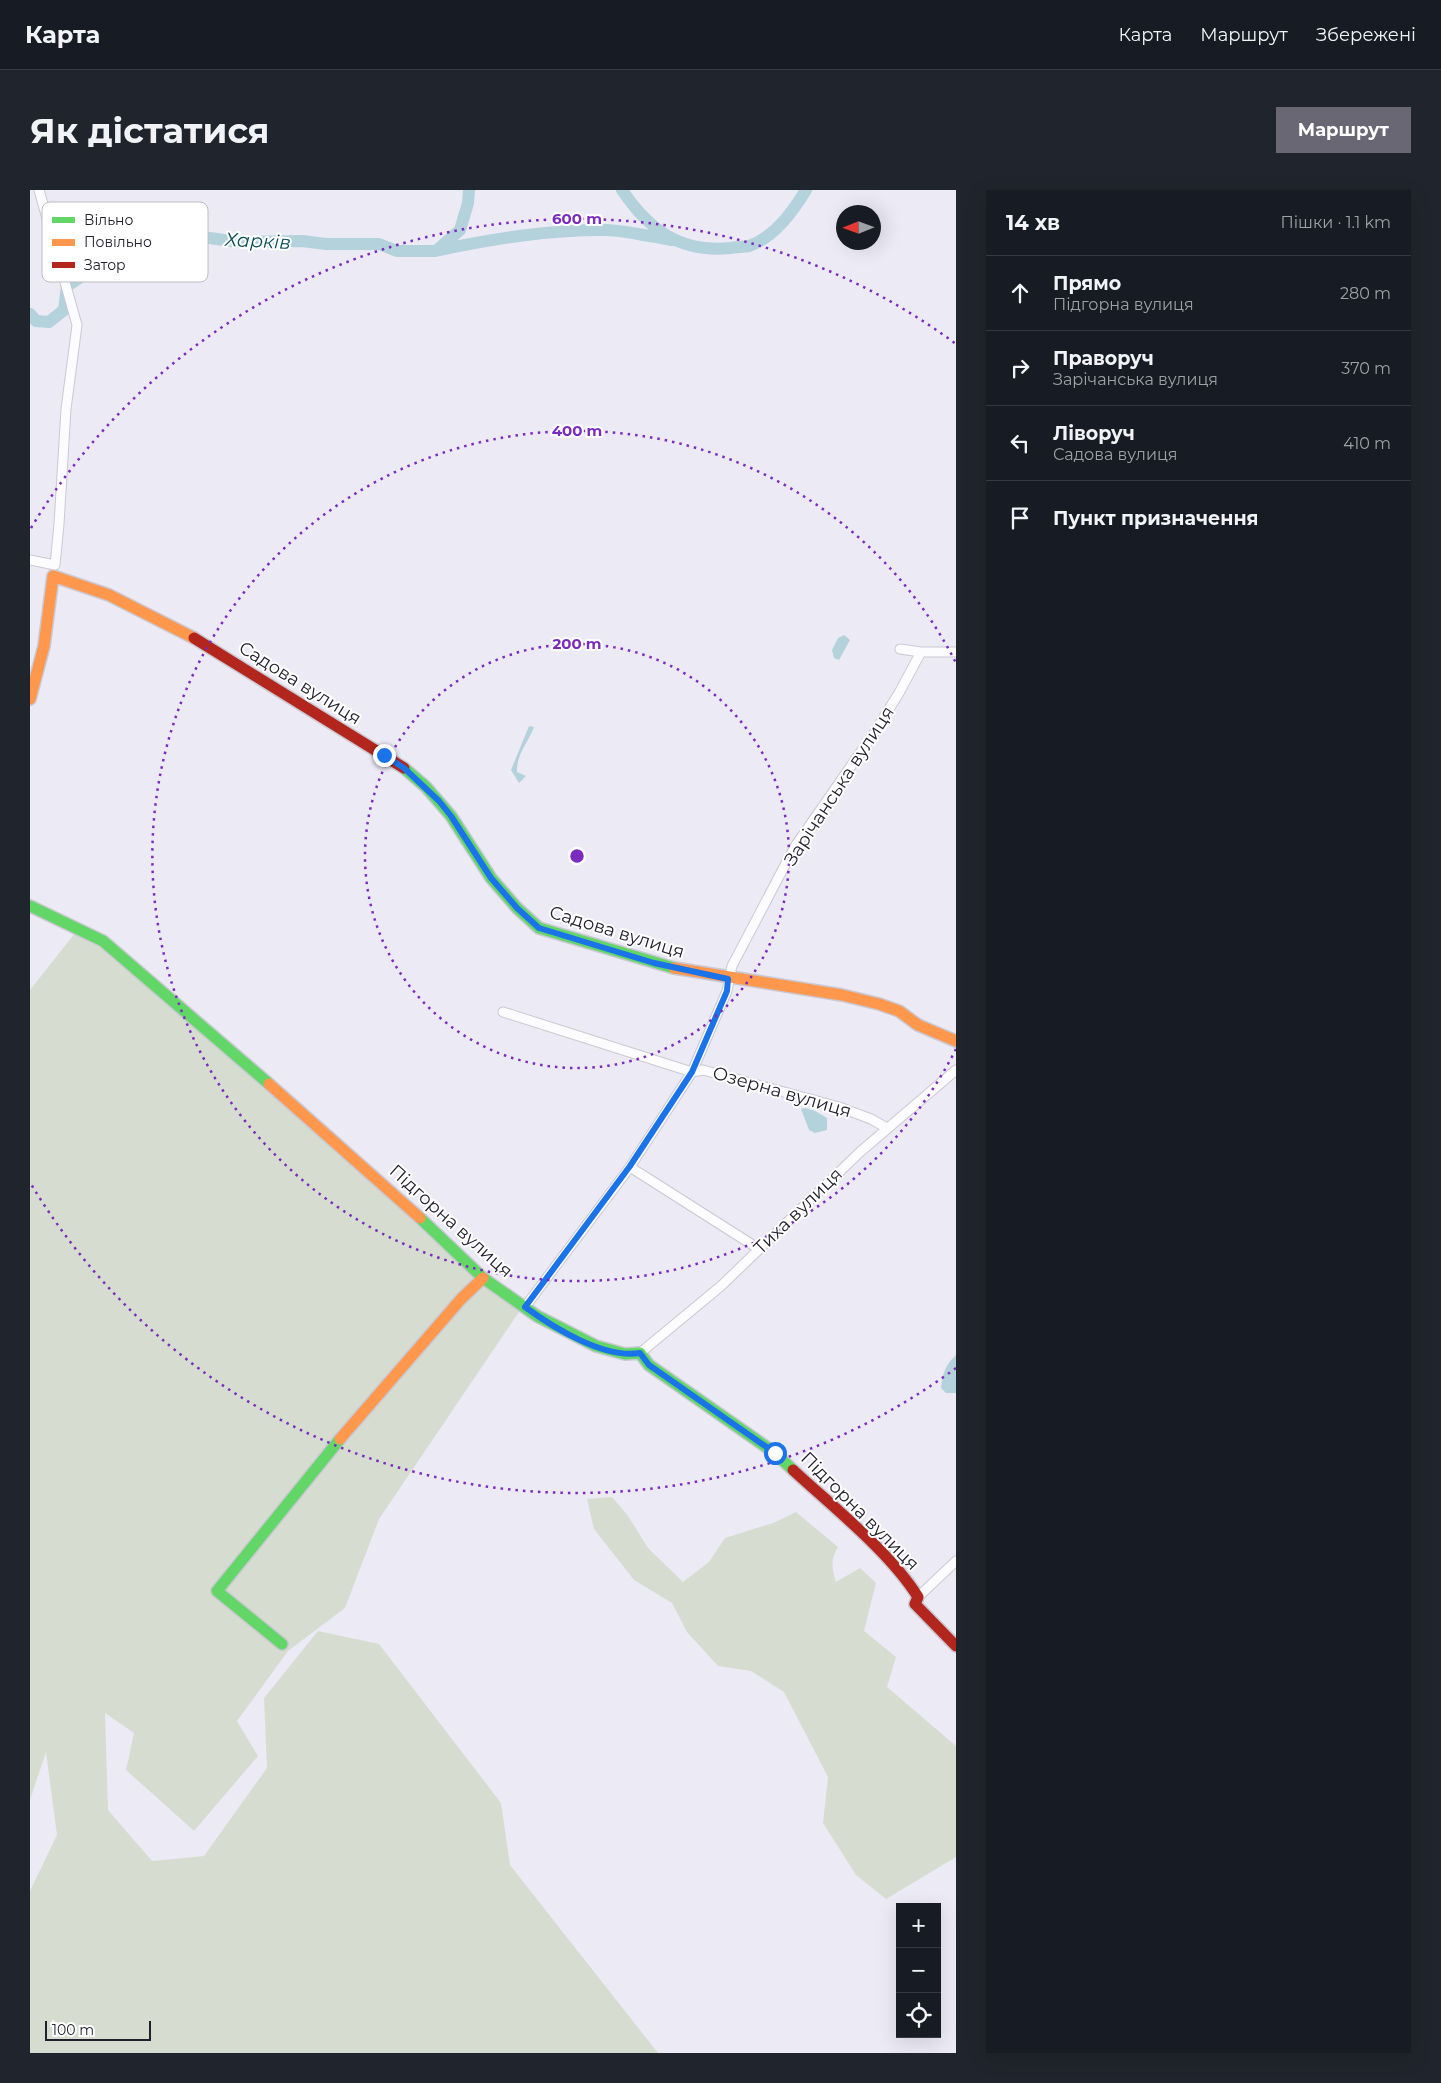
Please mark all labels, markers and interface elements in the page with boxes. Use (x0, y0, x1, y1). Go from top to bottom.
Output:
text: Карта (25, 20, 100, 49)
text: Карта (1119, 24, 1172, 46)
text: Маршрут (1200, 24, 1288, 46)
text: Збережені (1316, 24, 1416, 46)
button: Маршрут (1276, 107, 1411, 153)
text: Як дістатися (30, 109, 270, 152)
legend (42, 202, 208, 282)
north arrow (836, 205, 881, 250)
text: 600 m (552, 209, 602, 228)
text: 14 хв (1006, 210, 1060, 235)
text: Вільно (84, 211, 133, 229)
text: Пішки · 1.1 km (1281, 213, 1391, 232)
water label: Харків (224, 228, 291, 254)
text: Повільно (84, 233, 152, 251)
text: Затор (84, 256, 126, 274)
text: Прямо (1053, 272, 1121, 295)
icon: ahead (1006, 279, 1034, 307)
text: 280 m (1340, 284, 1391, 303)
text: Підгорна вулиця (1053, 295, 1194, 314)
text: Праворуч (1053, 347, 1154, 370)
icon: right (1006, 354, 1034, 382)
text: 370 m (1341, 359, 1391, 378)
text: Зарічанська вулиця (1053, 370, 1218, 389)
text: 400 m (552, 421, 602, 440)
text: Ліворуч (1053, 422, 1135, 445)
icon: left (1006, 429, 1034, 457)
text: 410 m (1343, 434, 1391, 453)
text: Садова вулиця (1053, 445, 1178, 464)
icon: arrive (1006, 504, 1034, 532)
text: Пункт призначення (1053, 507, 1259, 530)
text: 200 m (552, 634, 602, 653)
street label: Садова вулиця (235, 637, 365, 729)
street label: Зарічанська вулиця (779, 702, 899, 870)
route end (373, 744, 396, 767)
centre of rings (568, 847, 586, 865)
street label: Садова вулиця (547, 901, 687, 963)
street label: Озерна вулиця (710, 1062, 854, 1122)
street label: Підгорна вулиця (385, 1160, 517, 1282)
street label: Тиха вулиця (749, 1163, 847, 1259)
route start (764, 1442, 787, 1465)
street label: Підгорна вулиця (796, 1447, 924, 1575)
map controls (896, 1903, 941, 2038)
button: + (896, 1903, 941, 1948)
button: − (896, 1948, 941, 1993)
button: locate (896, 1993, 941, 2038)
scale bar (45, 2018, 151, 2041)
text: 100 m (52, 2021, 94, 2039)

